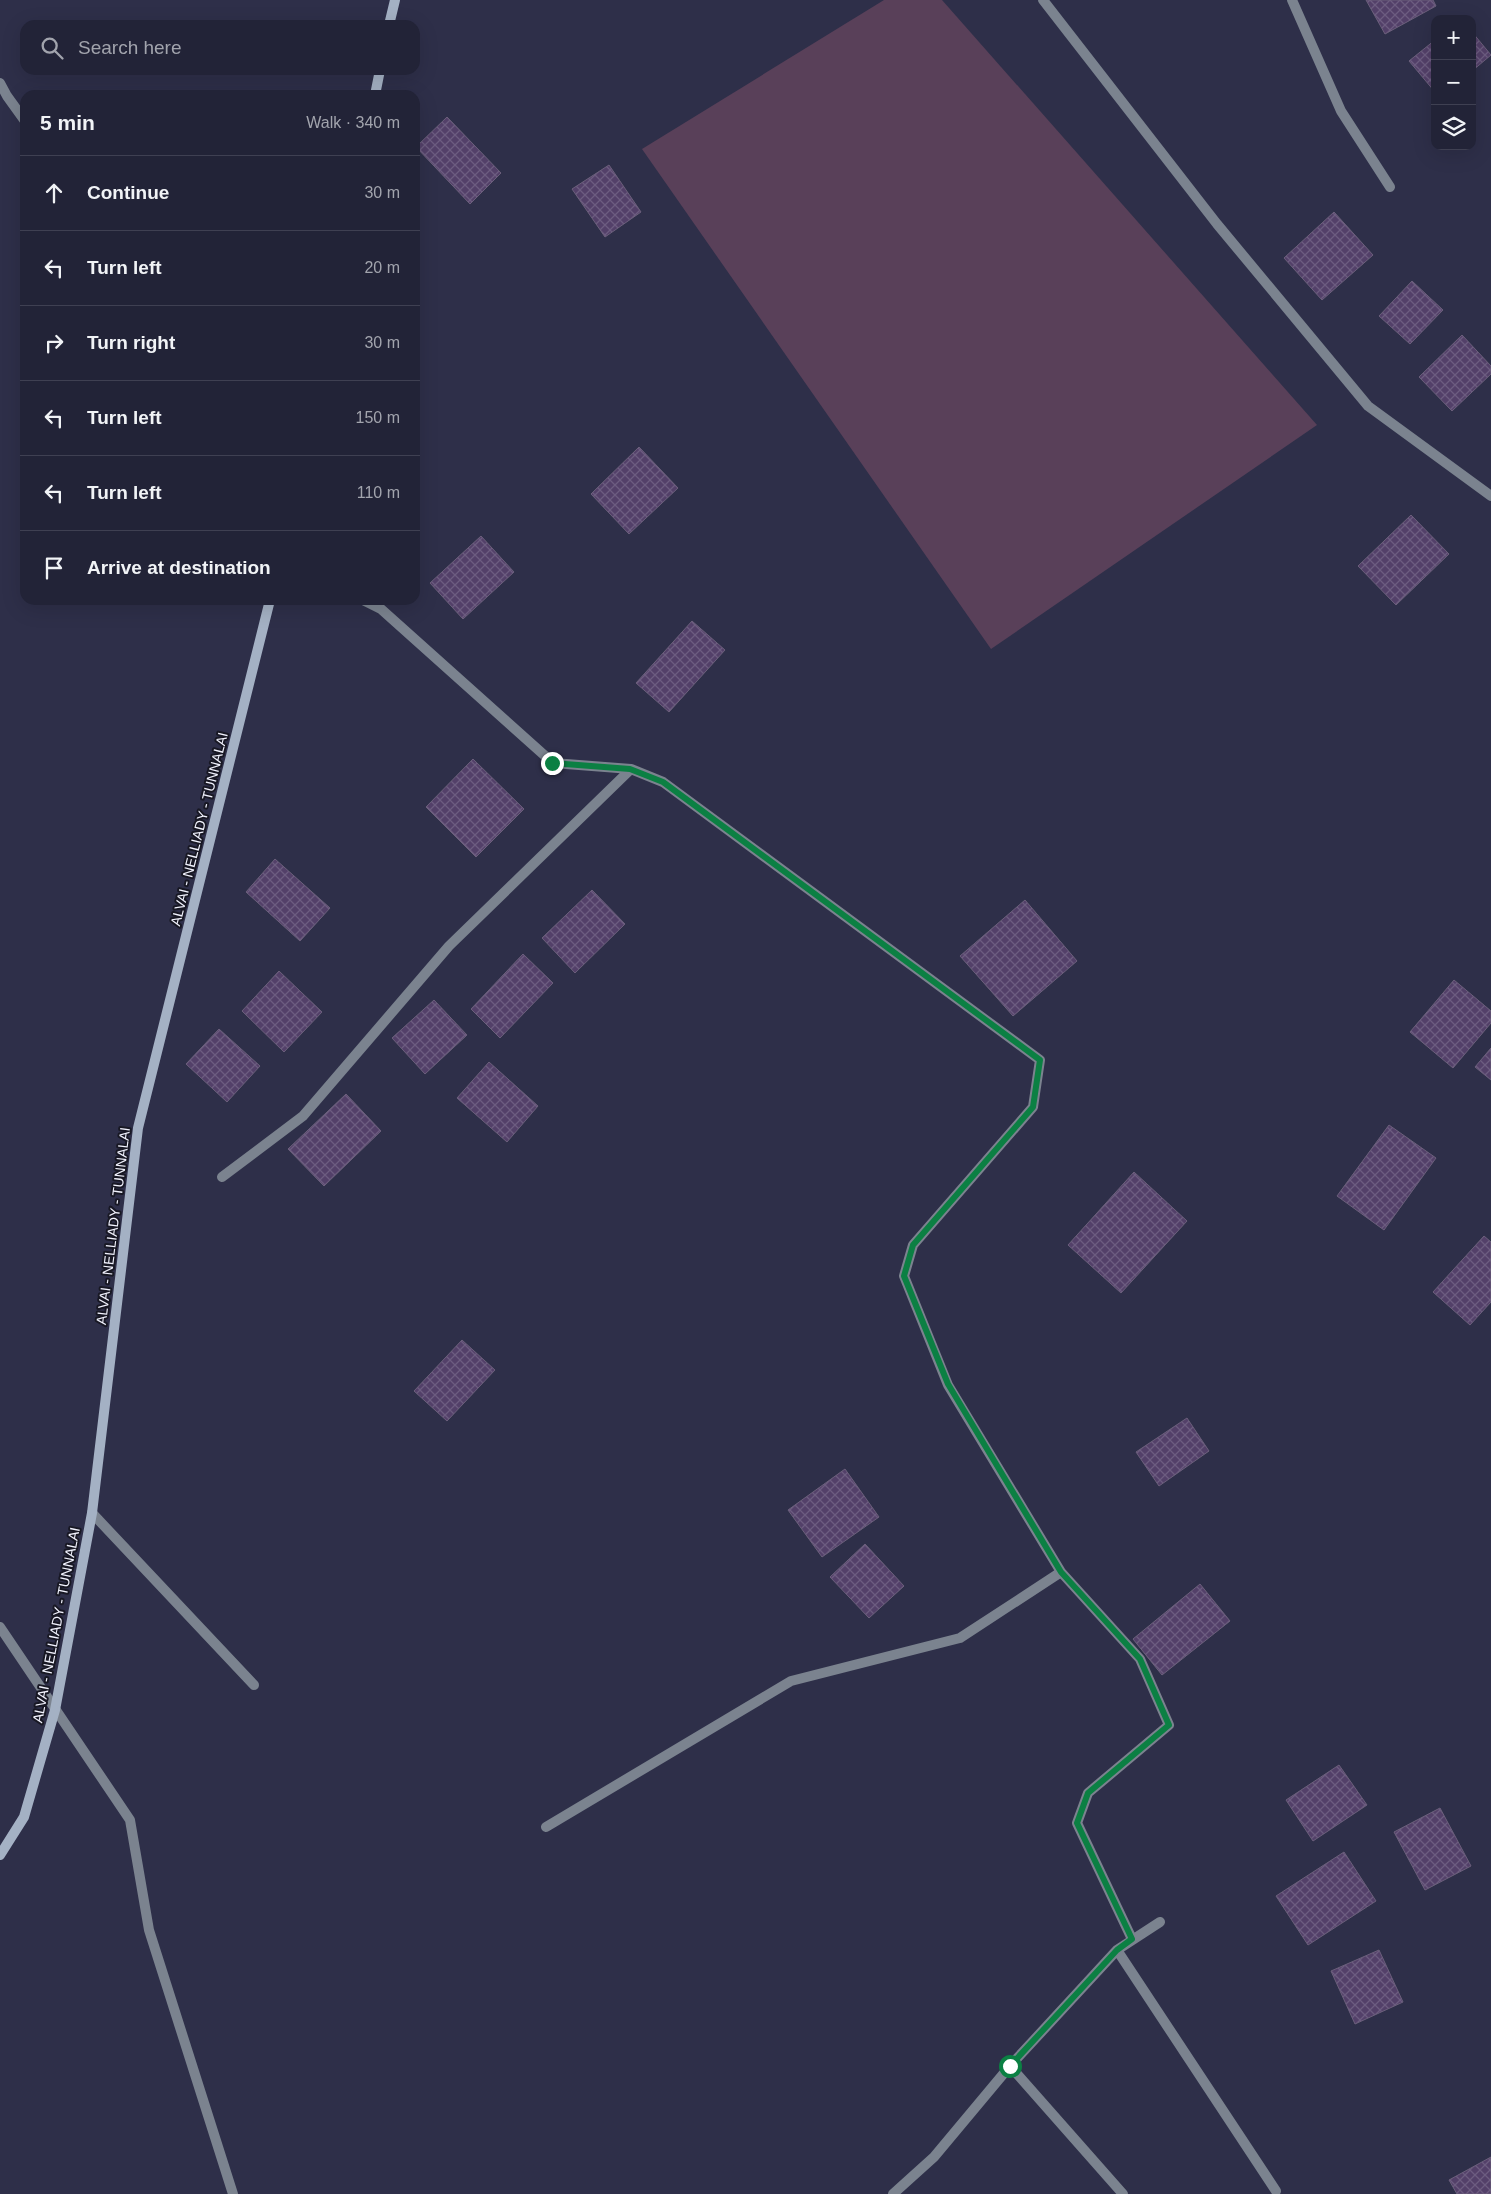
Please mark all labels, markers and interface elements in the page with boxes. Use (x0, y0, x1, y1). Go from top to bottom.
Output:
map controls (1431, 15, 1476, 150)
button: + (1431, 15, 1476, 60)
search box (20, 20, 420, 75)
icon: search (38, 34, 66, 62)
text: Search here (78, 37, 182, 58)
button: − (1431, 60, 1476, 105)
button: layers (1431, 105, 1476, 150)
text: 5 min (40, 111, 95, 134)
text: Walk · 340 m (306, 114, 400, 131)
icon: ahead (40, 179, 68, 207)
text: Continue (87, 182, 169, 203)
text: 30 m (364, 184, 400, 201)
icon: left (40, 254, 68, 282)
text: Turn left (87, 257, 162, 278)
text: 20 m (364, 259, 400, 276)
icon: right (40, 329, 68, 357)
text: Turn right (87, 332, 175, 353)
text: 30 m (364, 334, 400, 351)
icon: left (40, 404, 68, 432)
text: Turn left (87, 407, 162, 428)
text: 150 m (356, 409, 400, 426)
icon: left (40, 479, 68, 507)
text: Turn left (87, 482, 162, 503)
text: 110 m (357, 484, 400, 501)
icon: arrive (40, 554, 68, 582)
text: Arrive at destination (87, 557, 271, 578)
street label: ALVAI - NELLIADY - TUNNALAI (167, 731, 231, 927)
route end (541, 752, 564, 775)
street label: ALVAI - NELLIADY - TUNNALAI (93, 1126, 133, 1326)
street label: ALVAI - NELLIADY - TUNNALAI (29, 1526, 83, 1724)
route start (999, 2055, 1022, 2078)

